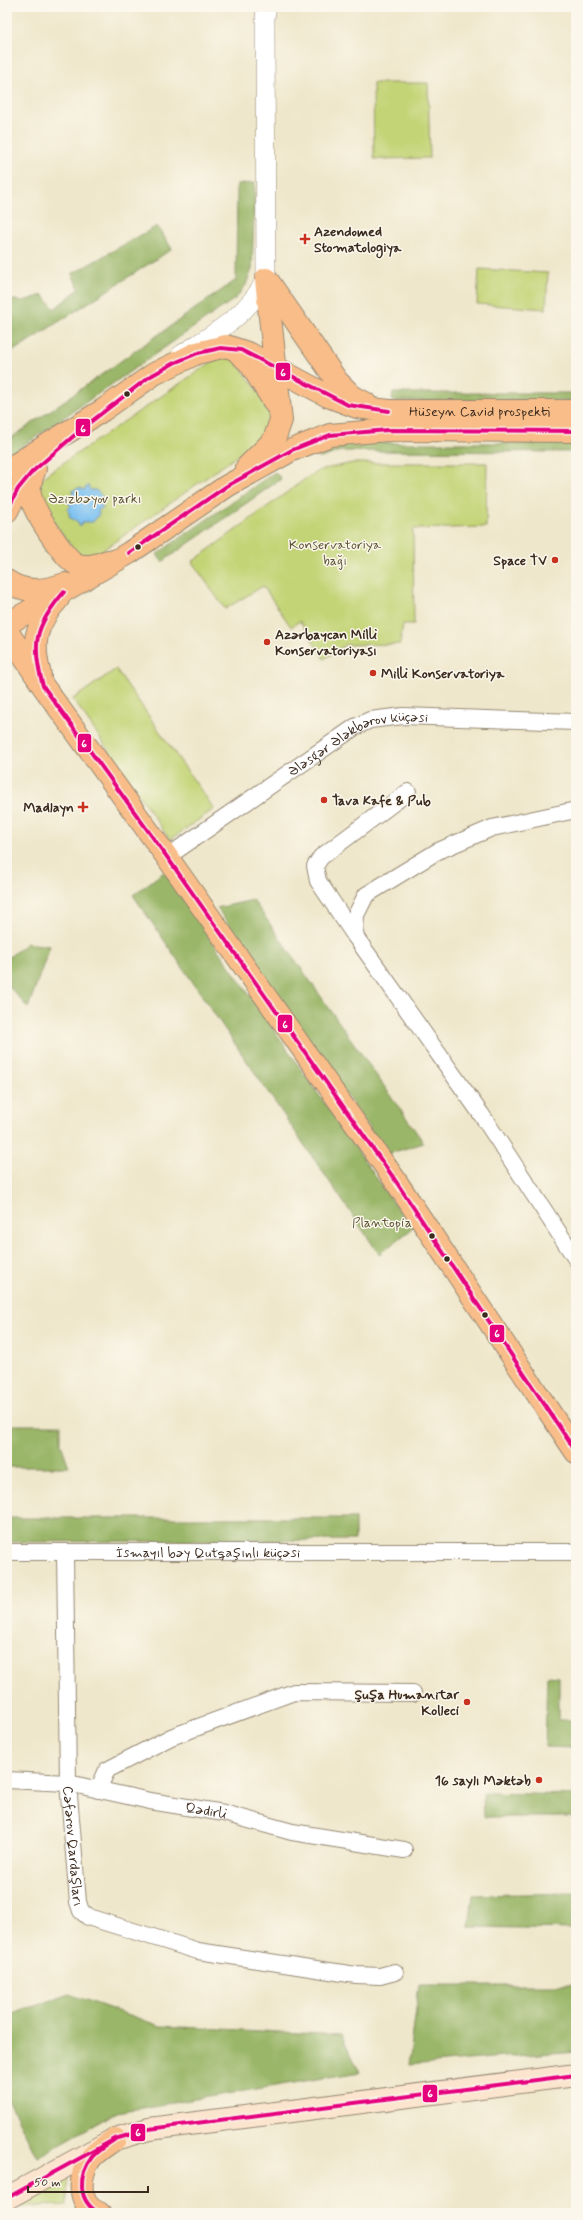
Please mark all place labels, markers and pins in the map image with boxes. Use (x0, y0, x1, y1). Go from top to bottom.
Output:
place label: Azendomed Stomatologiya (314, 223, 402, 259)
marker: Azendomed Stomatologiya (299, 233, 311, 245)
unlabelled marker (122, 389, 132, 399)
unlabelled marker (133, 542, 143, 552)
place label: Space TV (493, 552, 547, 570)
marker: Space TV (550, 555, 560, 565)
place label: Azərbaycan Milli Konservatoriyası (275, 626, 377, 660)
marker: Azərbaycan Milli Konservatoriyası (262, 637, 272, 647)
place label: Milli Konservatoriya (381, 665, 505, 683)
marker: Milli Konservatoriya (368, 668, 378, 678)
place label: Tava Kafe & Pub (332, 792, 431, 810)
marker: Tava Kafe & Pub (319, 795, 329, 805)
place label: Madlayn (23, 799, 74, 817)
marker: Madlayn (77, 801, 89, 813)
unlabelled marker (427, 1231, 437, 1241)
unlabelled marker (442, 1254, 452, 1264)
unlabelled marker (480, 1310, 490, 1320)
place label: Şuşa Humanitar Kolleci (355, 1686, 460, 1720)
marker: Şuşa Humanitar Kolleci (462, 1697, 472, 1707)
place label: 16 saylı Məktəb (435, 1772, 531, 1790)
marker: 16 saylı Məktəb (534, 1775, 544, 1785)

